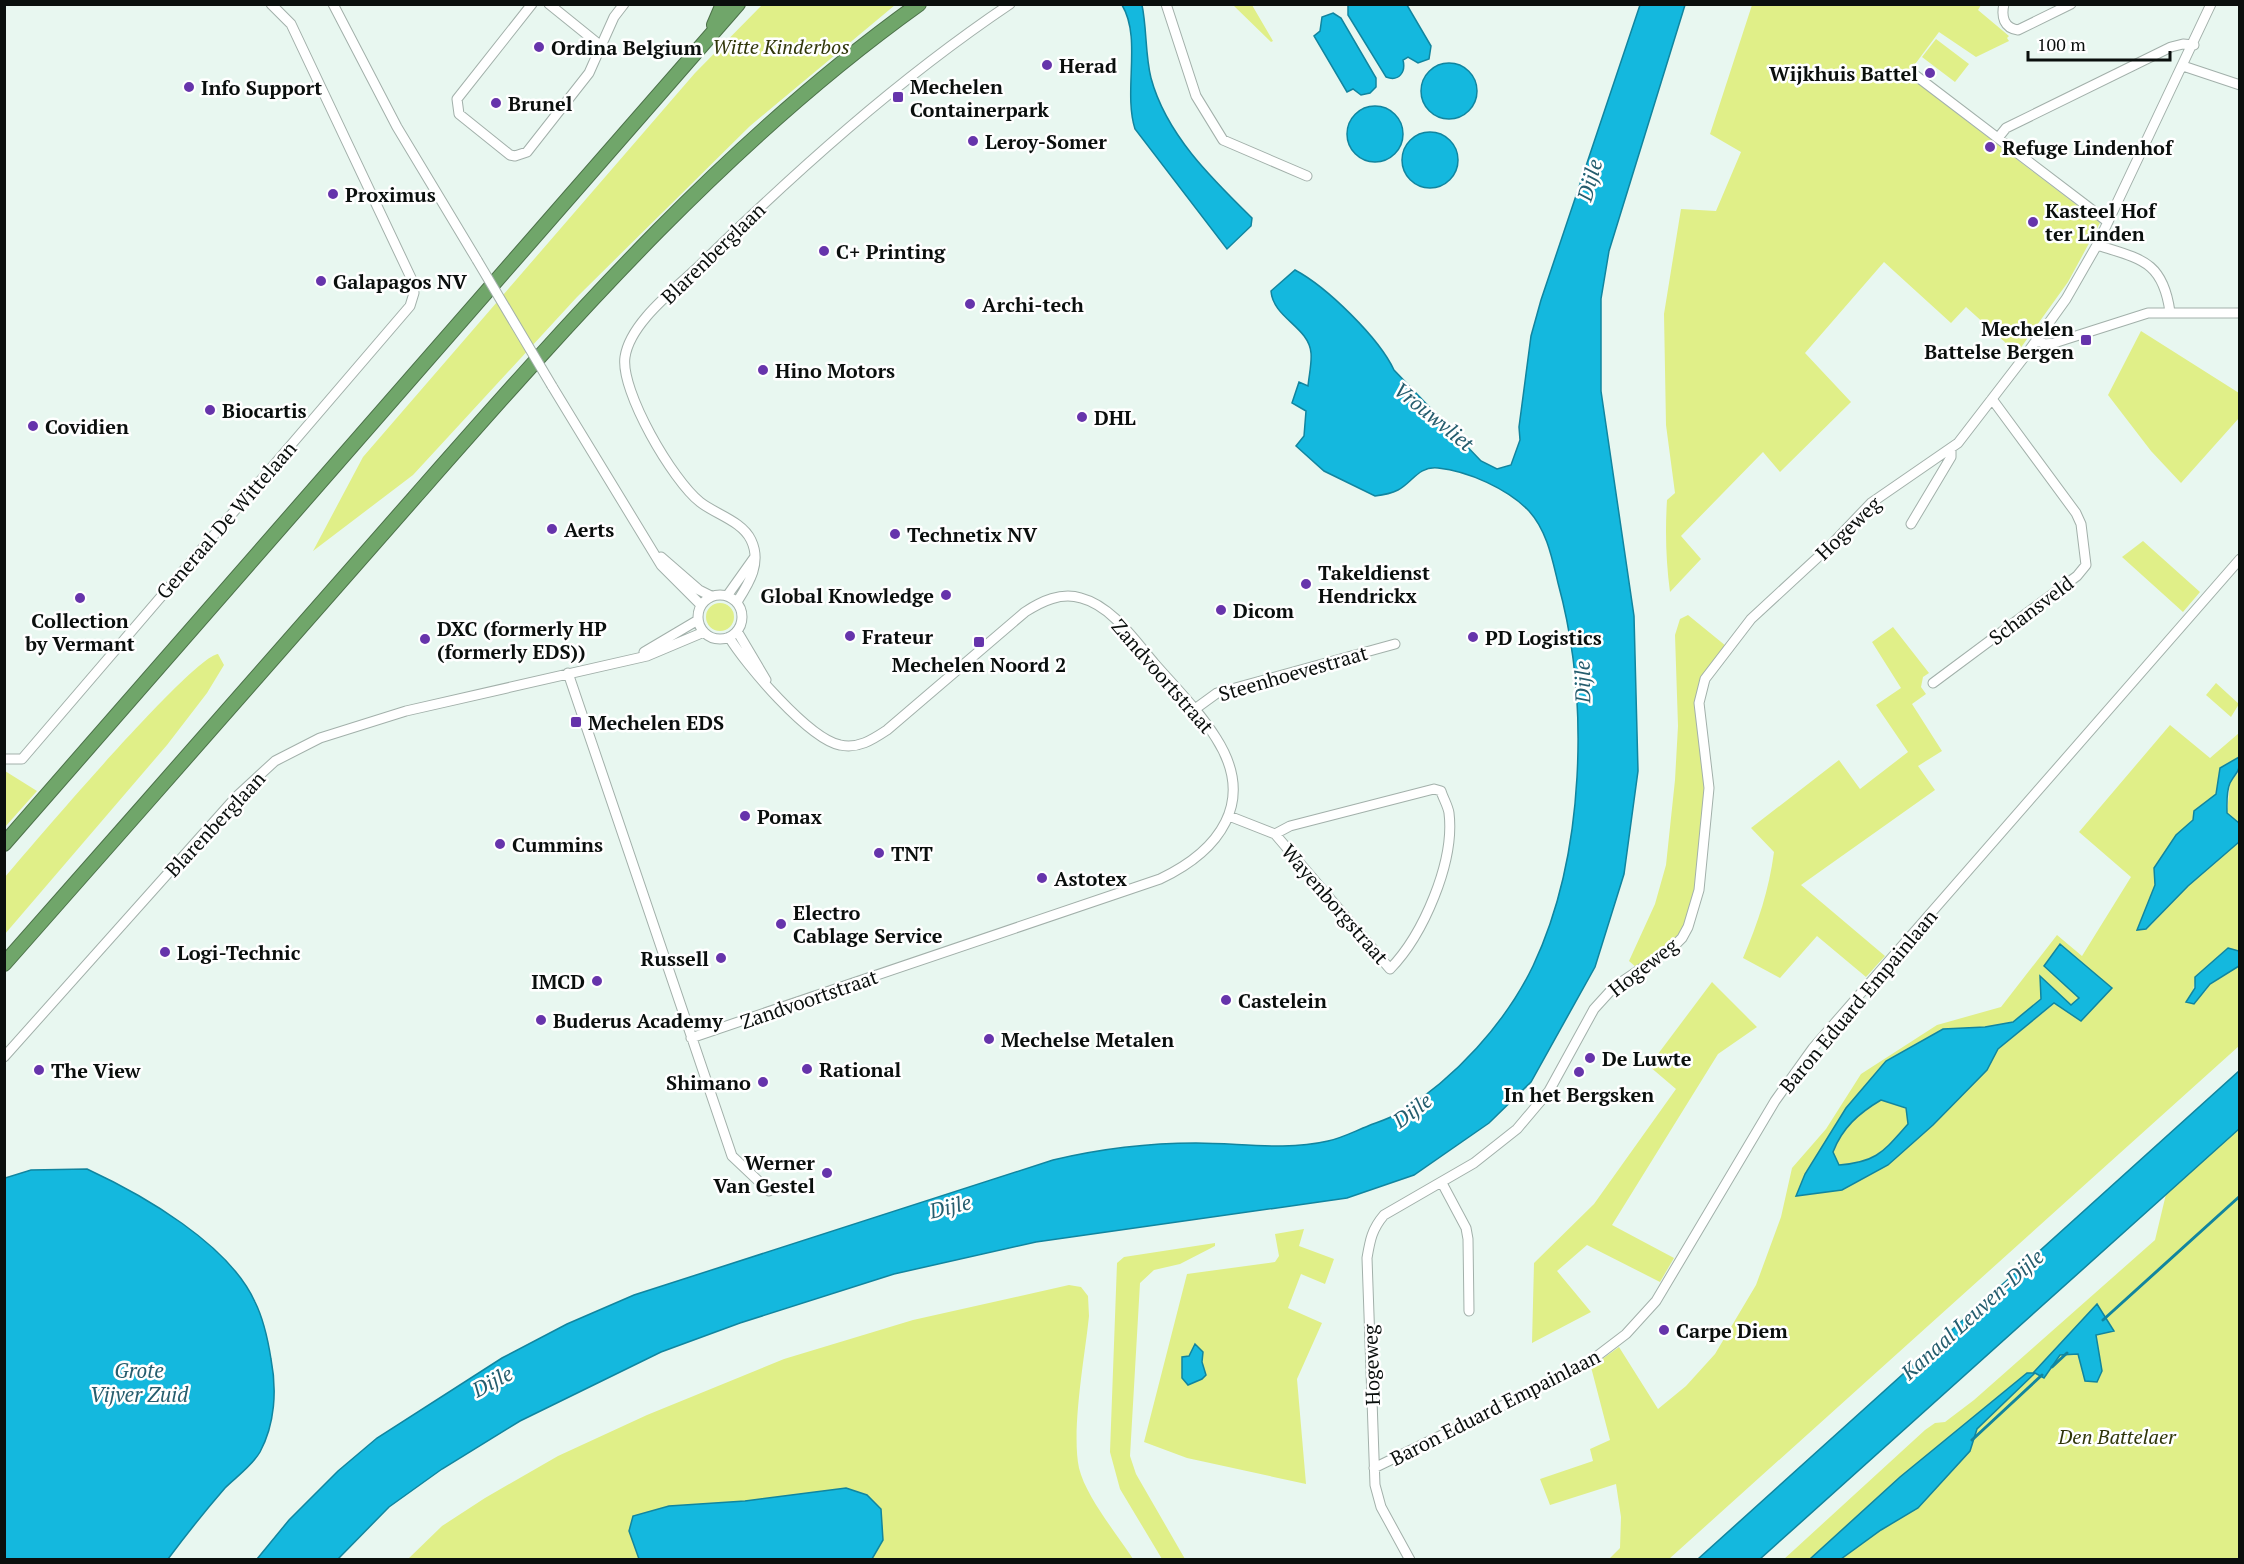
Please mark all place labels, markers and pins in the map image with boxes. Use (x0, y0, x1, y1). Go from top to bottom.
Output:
place label: Ordina Belgium (551, 34, 702, 61)
marker: Ordina Belgium (532, 40, 546, 54)
place label: Herad (1059, 52, 1117, 79)
marker: Herad (1040, 58, 1054, 72)
place label: Wijkhuis Battel (1769, 60, 1918, 87)
marker: Wijkhuis Battel (1923, 66, 1937, 80)
place label: Mechelen Containerpark (910, 73, 1049, 123)
place label: Info Support (201, 74, 322, 101)
marker: Info Support (182, 80, 196, 94)
place label: Brunel (508, 90, 573, 117)
marker: Mechelen Containerpark (891, 90, 905, 104)
marker: Brunel (489, 96, 503, 110)
place label: Leroy-Somer (985, 128, 1107, 155)
marker: Leroy-Somer (966, 134, 980, 148)
place label: Refuge Lindenhof (2002, 134, 2174, 161)
marker: Refuge Lindenhof (1983, 140, 1997, 154)
place label: Proximus (345, 181, 436, 208)
marker: Proximus (326, 187, 340, 201)
place label: Kasteel Hof ter Linden (2045, 197, 2157, 247)
marker: Kasteel Hof ter Linden (2026, 215, 2040, 229)
place label: C+ Printing (836, 238, 946, 265)
marker: C+ Printing (817, 244, 831, 258)
place label: Galapagos NV (333, 268, 467, 295)
marker: Galapagos NV (314, 274, 328, 288)
place label: Archi-tech (982, 291, 1084, 318)
marker: Archi-tech (963, 297, 977, 311)
place label: Mechelen Battelse Bergen (1924, 315, 2074, 365)
marker: Mechelen Battelse Bergen (2079, 333, 2093, 347)
place label: Hino Motors (775, 357, 895, 384)
marker: Hino Motors (756, 363, 770, 377)
place label: Biocartis (222, 397, 307, 424)
marker: Biocartis (203, 403, 217, 417)
place label: DHL (1094, 404, 1136, 431)
marker: DHL (1075, 410, 1089, 424)
place label: Covidien (45, 413, 129, 440)
marker: Covidien (26, 419, 40, 433)
place label: Aerts (564, 516, 614, 543)
place label: Technetix NV (907, 521, 1037, 548)
marker: Aerts (545, 522, 559, 536)
marker: Technetix NV (888, 527, 902, 541)
place label: Takeldienst Hendrickx (1318, 559, 1430, 609)
marker: Takeldienst Hendrickx (1299, 577, 1313, 591)
place label: Global Knowledge (761, 582, 934, 609)
marker: Global Knowledge (939, 588, 953, 602)
marker: Collection by Vermant (73, 591, 87, 605)
place label: Dicom (1233, 597, 1295, 624)
marker: Dicom (1214, 603, 1228, 617)
place label: Collection by Vermant (24, 607, 135, 657)
place label: DXC (formerly HP (formerly EDS)) (437, 615, 607, 665)
place label: Frateur (862, 623, 933, 650)
place label: PD Logistics (1485, 624, 1602, 651)
marker: Frateur (843, 629, 857, 643)
marker: PD Logistics (1466, 630, 1480, 644)
marker: DXC (formerly HP (formerly EDS)) (418, 632, 432, 646)
marker: Mechelen Noord 2 (972, 635, 986, 649)
place label: Mechelen Noord 2 (892, 651, 1066, 678)
place label: Mechelen EDS (588, 709, 724, 736)
marker: Mechelen EDS (569, 715, 583, 729)
place label: Pomax (757, 803, 822, 830)
marker: Pomax (738, 809, 752, 823)
place label: Cummins (512, 831, 603, 858)
marker: Cummins (493, 837, 507, 851)
place label: TNT (891, 840, 934, 867)
marker: TNT (872, 846, 886, 860)
place label: Astotex (1054, 865, 1127, 892)
marker: Astotex (1035, 871, 1049, 885)
place label: Electro Cablage Service (793, 899, 943, 949)
marker: Electro Cablage Service (774, 917, 788, 931)
place label: Logi-Technic (177, 939, 301, 966)
marker: Logi-Technic (158, 945, 172, 959)
place label: Russell (641, 945, 709, 972)
marker: Russell (714, 951, 728, 965)
place label: IMCD (531, 968, 585, 995)
marker: IMCD (590, 974, 604, 988)
place label: Castelein (1238, 987, 1327, 1014)
marker: Castelein (1219, 993, 1233, 1007)
place label: Buderus Academy (553, 1007, 723, 1034)
marker: Buderus Academy (534, 1013, 548, 1027)
place label: Mechelse Metalen (1001, 1026, 1174, 1053)
marker: Mechelse Metalen (982, 1032, 996, 1046)
place label: De Luwte (1602, 1045, 1692, 1072)
marker: De Luwte (1583, 1051, 1597, 1065)
place label: Rational (819, 1056, 902, 1083)
place label: The View (51, 1057, 141, 1084)
marker: Rational (800, 1062, 814, 1076)
marker: The View (32, 1063, 46, 1077)
marker: In het Bergsken (1572, 1065, 1586, 1079)
place label: Shimano (666, 1069, 751, 1096)
marker: Shimano (756, 1075, 770, 1089)
place label: In het Bergsken (1504, 1081, 1654, 1108)
place label: Werner Van Gestel (713, 1149, 815, 1199)
marker: Werner Van Gestel (820, 1166, 834, 1180)
place label: Carpe Diem (1676, 1317, 1788, 1344)
marker: Carpe Diem (1657, 1323, 1671, 1337)

